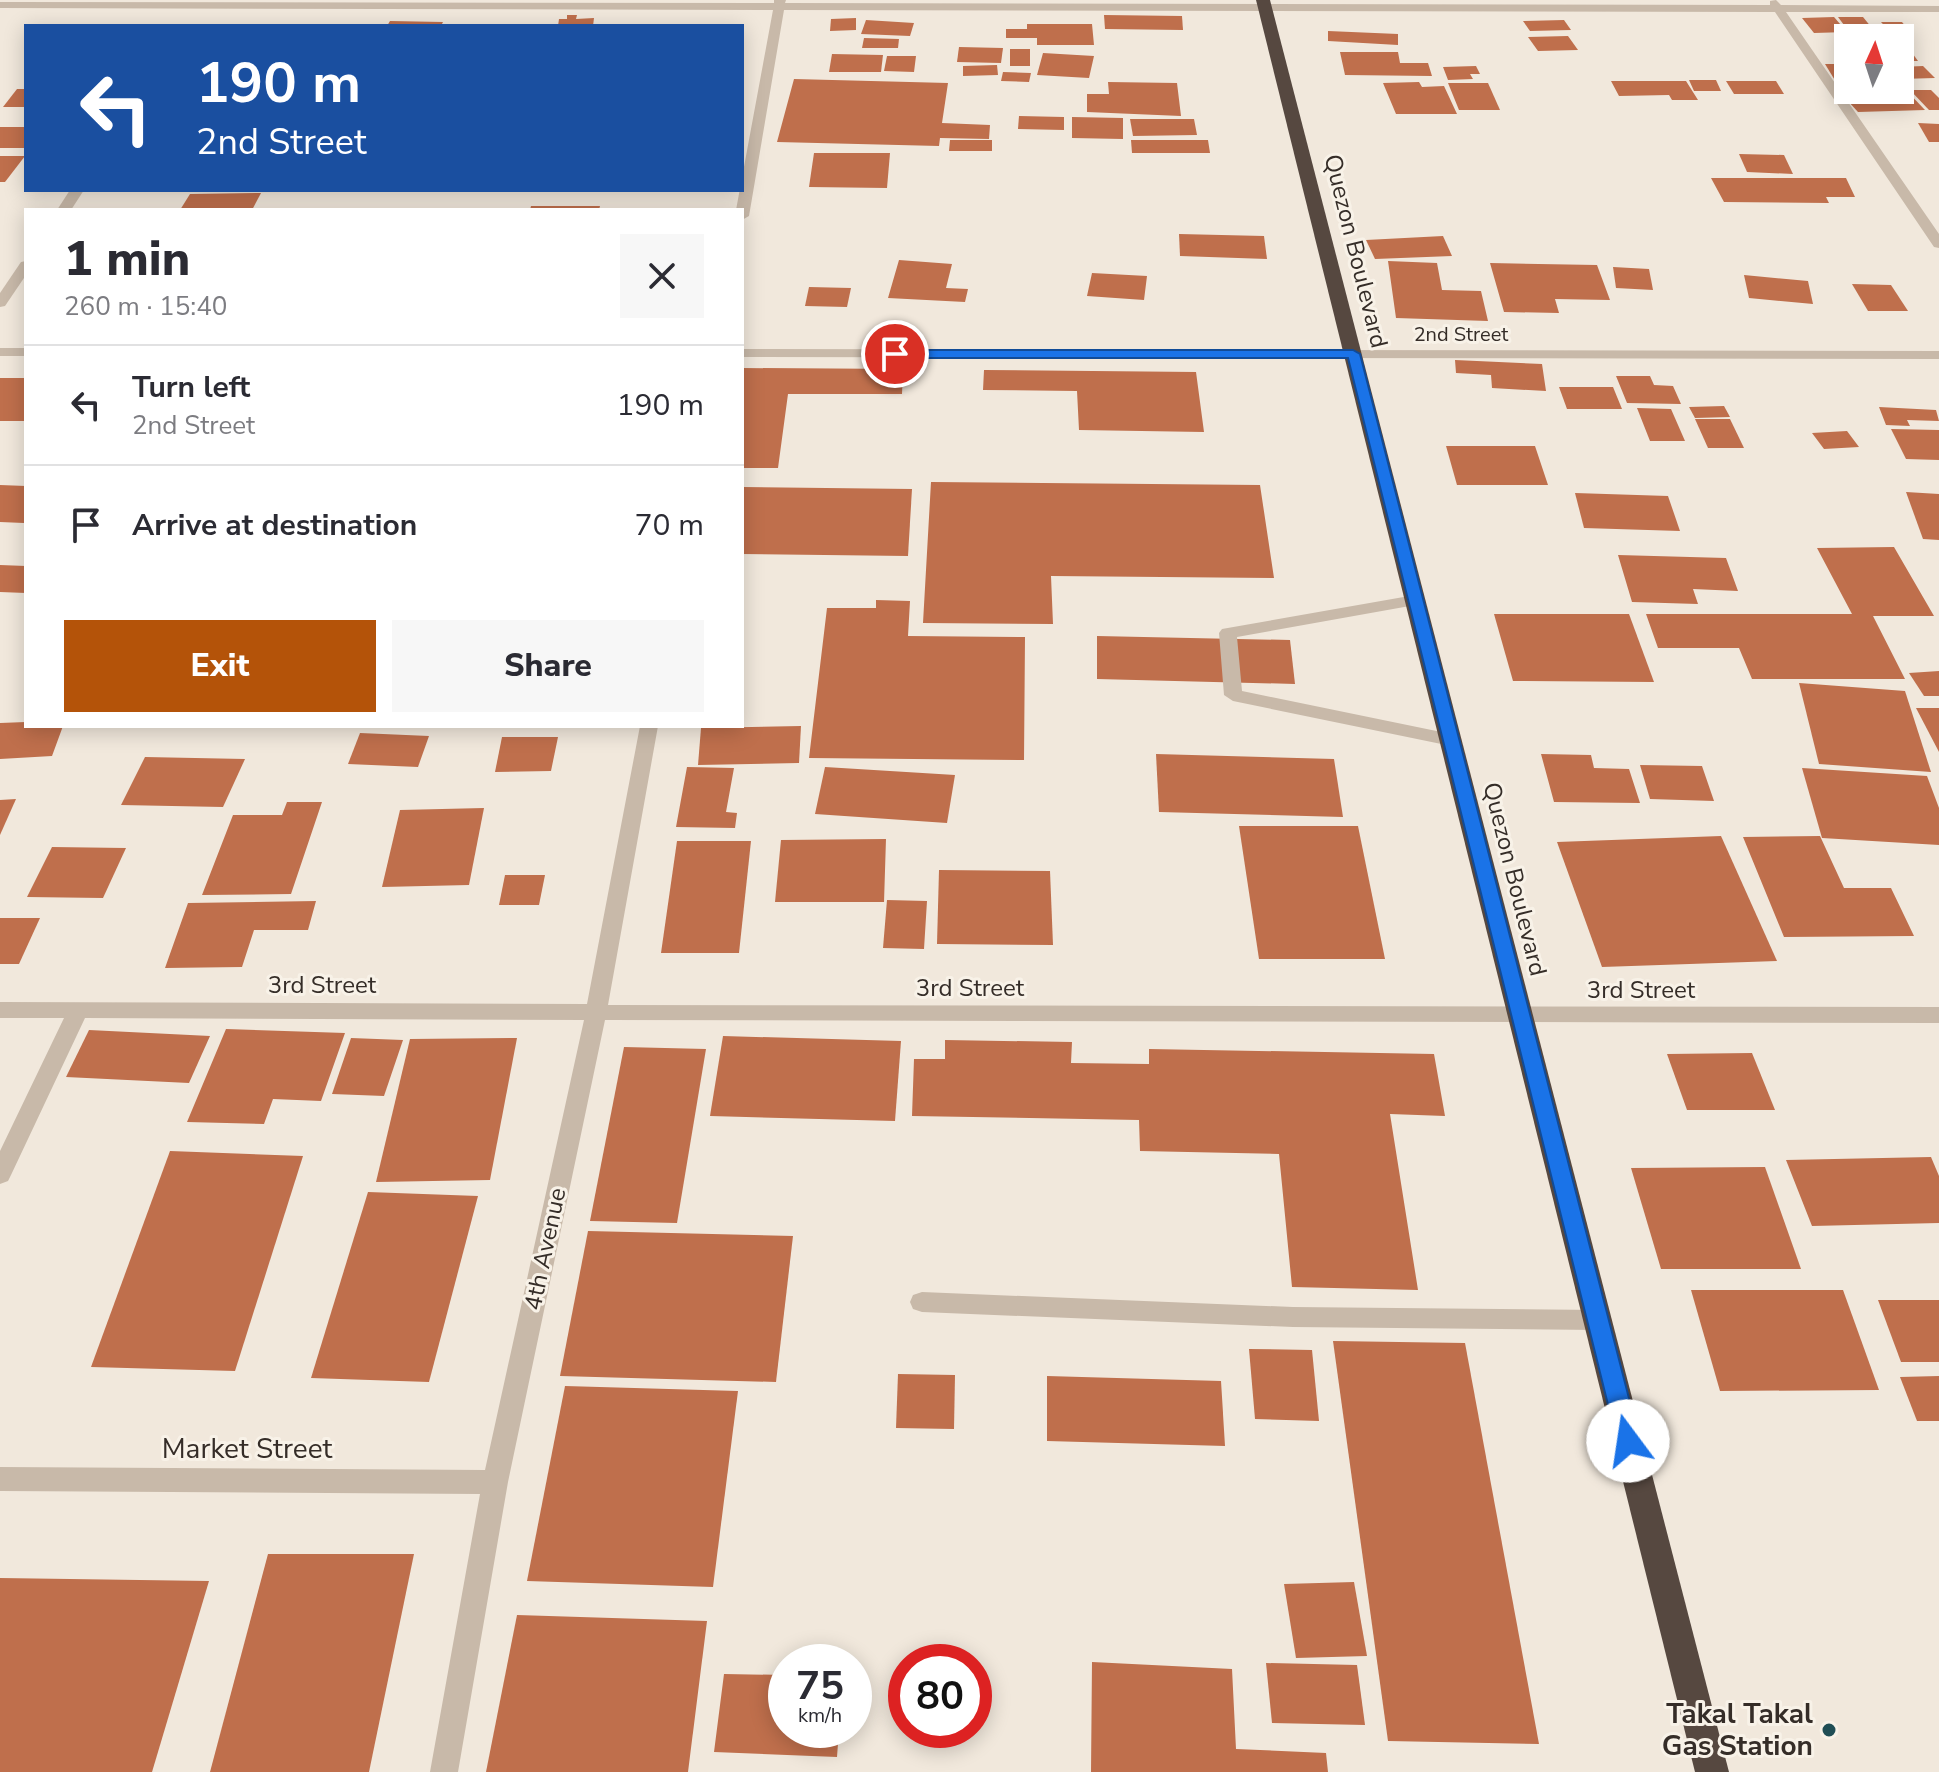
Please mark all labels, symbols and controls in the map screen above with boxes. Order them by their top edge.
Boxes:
north arrow [1834,24,1914,104]
map controls [1834,24,1914,104]
text: 190 m [196,45,361,122]
icon: left [64,56,168,160]
text: 2nd Street [196,118,367,167]
street label: Quezon Boulevard [1316,151,1396,351]
text: 1 min [64,226,190,292]
button: close [620,234,704,318]
text: 260 m · 15:40 [64,289,227,324]
pin [861,320,929,388]
street label: 2nd Street [1414,321,1509,348]
icon: arrive [873,332,917,376]
text: Turn left [132,367,250,408]
icon: left [64,383,108,427]
text: 190 m [617,385,704,426]
text: 2nd Street [132,408,255,443]
icon: arrive [64,503,108,547]
text: Arrive at destination [132,505,417,546]
text: 70 m [635,505,704,546]
button: Exit [64,620,376,712]
button: Share [392,620,704,712]
street label: Quezon Boulevard [1475,779,1555,979]
street label: 3rd Street [268,969,377,1001]
street label: 3rd Street [916,972,1025,1004]
street label: 3rd Street [1587,974,1696,1006]
street label: 4th Avenue [516,1185,574,1313]
position arrow [1586,1399,1670,1483]
street label: Market Street [162,1430,333,1468]
speed limit sign: 80 [888,1644,992,1748]
text: 75 [796,1659,844,1713]
place label: Takal Takal Gas Station [1662,1695,1813,1765]
text: km/h [798,1702,842,1729]
marker: Takal Takal Gas Station [1820,1721,1838,1739]

